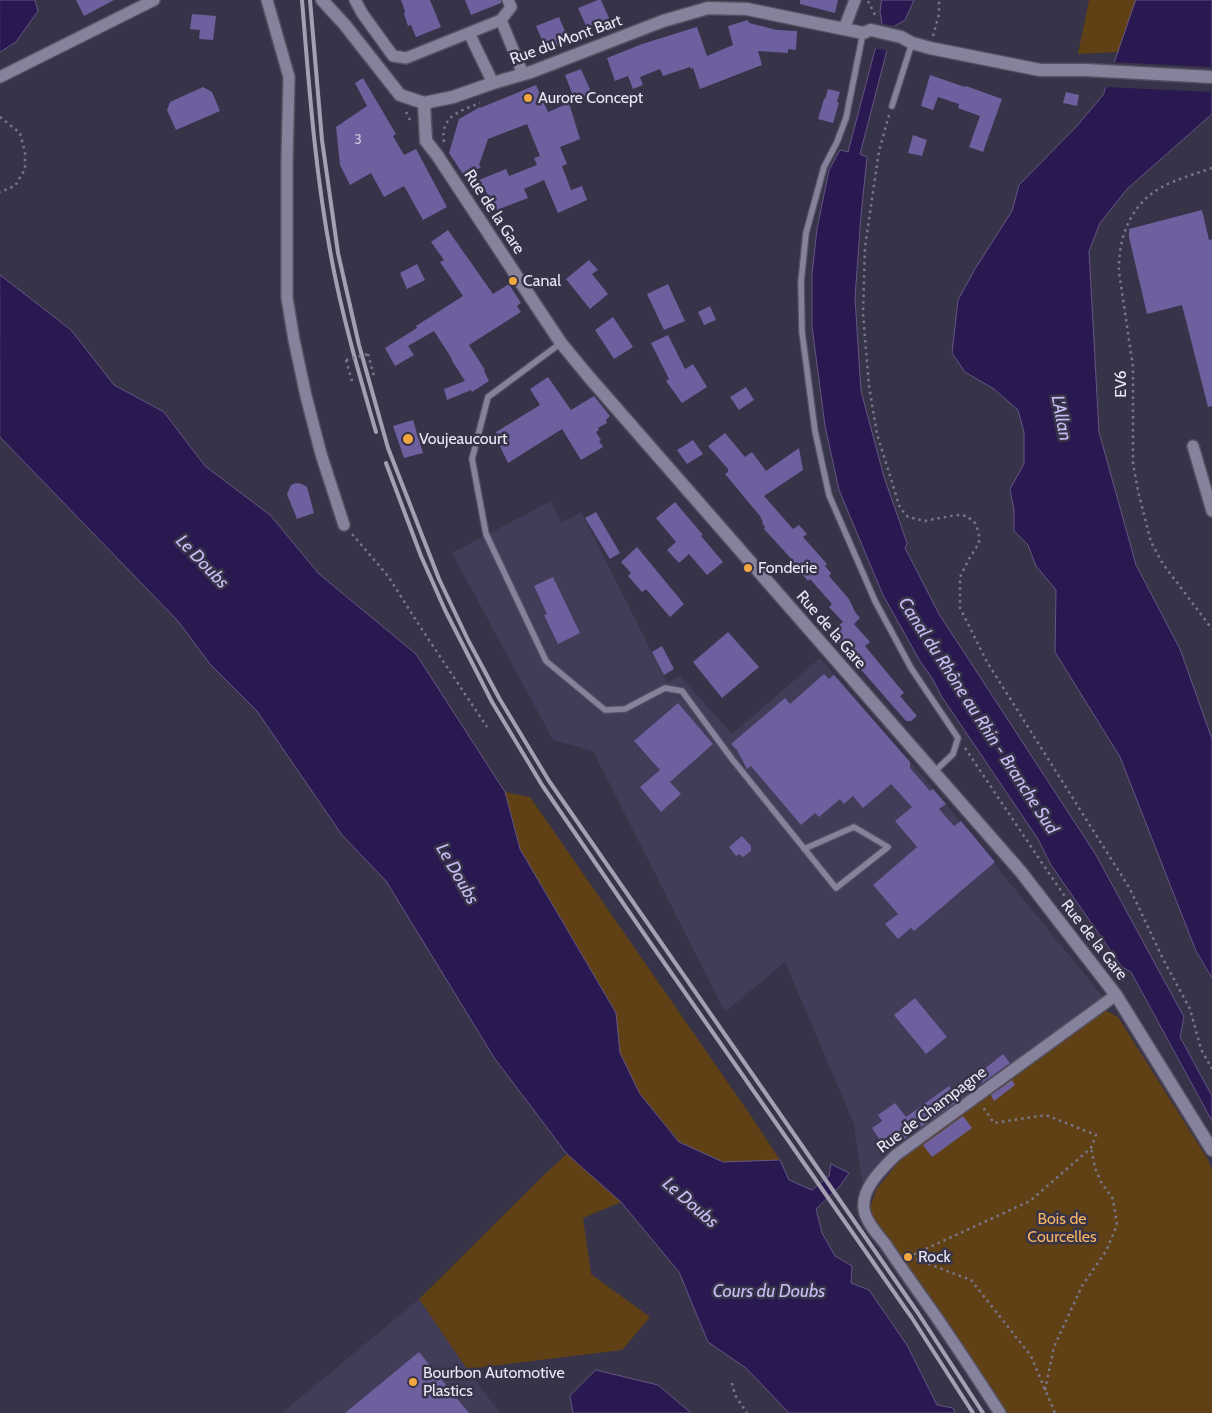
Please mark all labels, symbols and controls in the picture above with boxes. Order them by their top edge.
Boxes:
street label: Rue du Mont Bart [507,11,625,69]
place label: Aurore Concept [538,88,643,108]
marker: Aurore Concept [522,92,534,104]
house number: 3 [354,132,362,148]
street label: Rue de la Gare [460,166,528,258]
place label: Canal [523,271,561,291]
marker: Canal [507,275,519,287]
street label: EV6 [1111,370,1131,398]
water label: L'Allan [1046,393,1076,443]
place label: Voujeaucourt [419,429,507,449]
marker: Voujeaucourt [401,432,415,446]
water label: Le Doubs [171,531,233,593]
place label: Fonderie [758,558,817,578]
marker: Fonderie [742,562,754,574]
street label: Rue de la Gare [792,587,870,673]
water label: Canal du Rhône au Rhin - Branche Sud [893,594,1063,838]
water label: Le Doubs [431,840,483,908]
street label: Rue de la Gare [1057,896,1131,984]
street label: Rue de Champagne [873,1063,991,1157]
water label: Le Doubs [658,1173,722,1233]
park label: Bois de Courcelles [1027,1209,1097,1247]
place label: Rock [918,1247,951,1267]
marker: Rock [902,1251,914,1263]
water label: Cours du Doubs [713,1281,825,1303]
place label: Bourbon Automotive Plastics [423,1363,565,1401]
marker: Bourbon Automotive Plastics [407,1376,419,1388]

